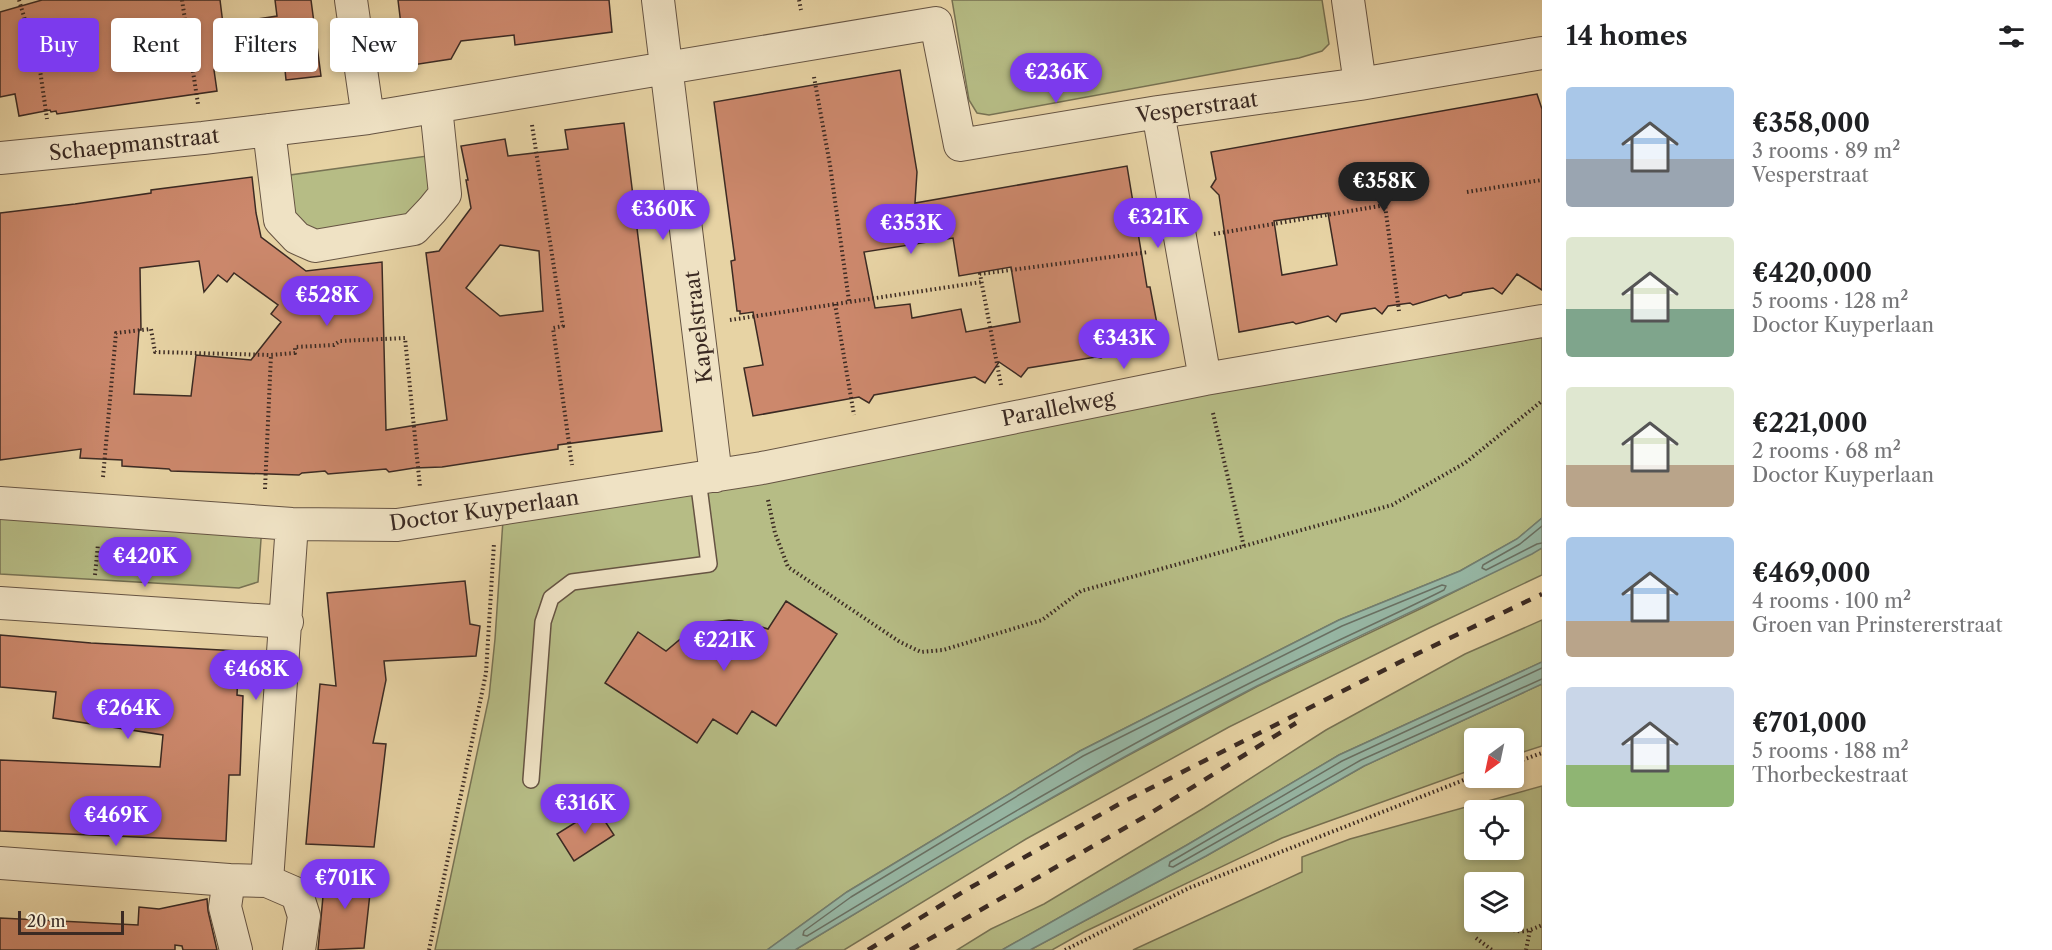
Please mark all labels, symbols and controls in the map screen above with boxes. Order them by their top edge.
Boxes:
chip: Buy [18,18,99,72]
chip: Rent [111,18,201,72]
chip: Filters [213,18,318,72]
chip: New [330,18,418,72]
text: 14 homes [1566,20,1688,52]
icon: filters [1995,20,2028,53]
pin: €236K [1014,53,1098,104]
text: €236K [1024,60,1088,84]
street label: Vesperstraat [1134,86,1260,128]
text: €358,000 [1752,107,1870,139]
icon: home [1614,111,1686,183]
street label: Schaepmanstraat [48,123,221,165]
text: 3 rooms · 89 m² [1752,139,1900,163]
pin: €358K [1342,162,1426,213]
text: Vesperstraat [1752,163,1869,187]
text: €358K [1352,169,1416,193]
pin: €360K [621,190,705,241]
text: €360K [631,197,695,221]
pin: €321K [1116,198,1200,249]
pin: €353K [869,204,953,255]
text: €321K [1128,205,1188,229]
text: €353K [880,211,942,235]
text: €420,000 [1752,257,1872,289]
icon: home [1614,261,1686,333]
street label: Kapelstraat [679,269,717,385]
pin: €528K [285,276,369,327]
text: €528K [295,283,359,307]
text: 5 rooms · 128 m² [1752,289,1908,313]
text: Doctor Kuyperlaan [1752,313,1934,337]
pin: €343K [1082,319,1166,370]
text: €343K [1092,326,1156,350]
street label: Parallelweg [999,385,1117,431]
text: €221,000 [1752,407,1867,439]
icon: home [1614,411,1686,483]
text: 2 rooms · 68 m² [1752,439,1901,463]
text: Doctor Kuyperlaan [1752,463,1934,487]
street label: Doctor Kuyperlaan [388,484,580,536]
pin: €420K [103,537,187,588]
text: €420K [112,544,178,568]
text: €469,000 [1752,557,1870,589]
icon: home [1614,561,1686,633]
text: 4 rooms · 100 m² [1752,589,1911,613]
text: Groen van Prinstererstraat [1752,613,2003,637]
pin: €221K [682,621,766,672]
text: €221K [693,628,755,652]
pin: €468K [214,650,298,701]
text: €468K [224,657,288,681]
pin: €264K [86,689,170,740]
text: €264K [96,696,160,720]
text: €701,000 [1752,707,1867,739]
icon: home [1614,711,1686,783]
north arrow [1464,728,1524,788]
map controls [1464,728,1524,932]
text: 5 rooms · 188 m² [1752,739,1909,763]
text: Thorbeckestraat [1752,763,1908,787]
pin: €316K [543,784,627,835]
text: €316K [555,791,615,815]
pin: €469K [74,796,158,847]
button: locate [1464,800,1524,860]
text: €469K [84,803,148,827]
pin: €701K [303,859,387,910]
text: €701K [315,866,375,890]
button: layers [1464,872,1524,932]
scale bar [18,908,124,936]
text: 20 m [27,911,66,931]

